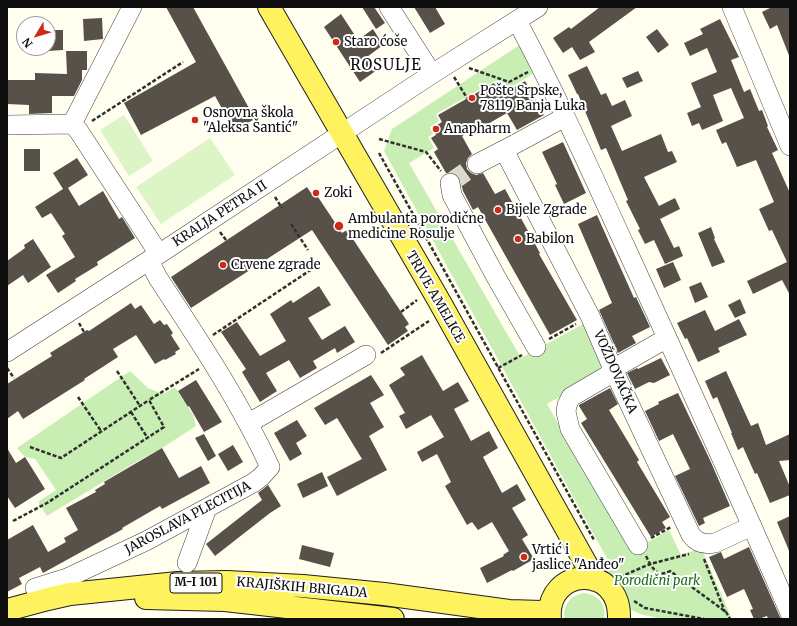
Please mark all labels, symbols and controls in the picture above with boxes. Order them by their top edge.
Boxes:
north arrow [16,16,56,56]
place label: Staro ćoše [344,34,407,50]
text: N [19,35,36,51]
marker: Staro ćoše [331,37,341,47]
district label: ROSULJE [350,57,422,75]
place label: Pošte Srpske, 78119 Banja Luka [480,83,585,114]
marker: Pošte Srpske, 78119 Banja Luka [467,93,477,103]
place label: Osnovna škola "Aleksa Šantić" [203,105,298,136]
marker: Osnovna škola "Aleksa Šantić" [190,115,200,125]
place label: Anapharm [444,121,511,137]
marker: Anapharm [431,124,441,134]
street label: KRALJA PETRA II [170,178,270,250]
place label: Zoki [324,185,352,201]
marker: Zoki [311,188,321,198]
place label: Bijele Zgrade [506,202,587,218]
marker: Bijele Zgrade [493,205,503,215]
place label: Ambulanta porodične medicine Rosulje [348,211,484,242]
marker: Ambulanta porodične medicine Rosulje [333,220,345,232]
place label: Babilon [526,231,574,247]
marker: Babilon [513,234,523,244]
street label: TRIVE AMELICE [402,248,468,346]
place label: Crvene zgrade [231,257,320,273]
marker: Crvene zgrade [218,260,228,270]
street label: VOŽDOVAČKA [590,328,640,416]
street label: JAROSLAVA PLECITIJA [122,478,254,558]
place label: Vrtić i jaslice "Anđeo" [532,542,625,573]
marker: Vrtić i jaslice "Anđeo" [519,552,529,562]
road number: M-I 101 [170,573,222,593]
park label: Porodični park [614,573,700,589]
street label: KRAJIŠKIH BRIGADA [236,574,368,602]

